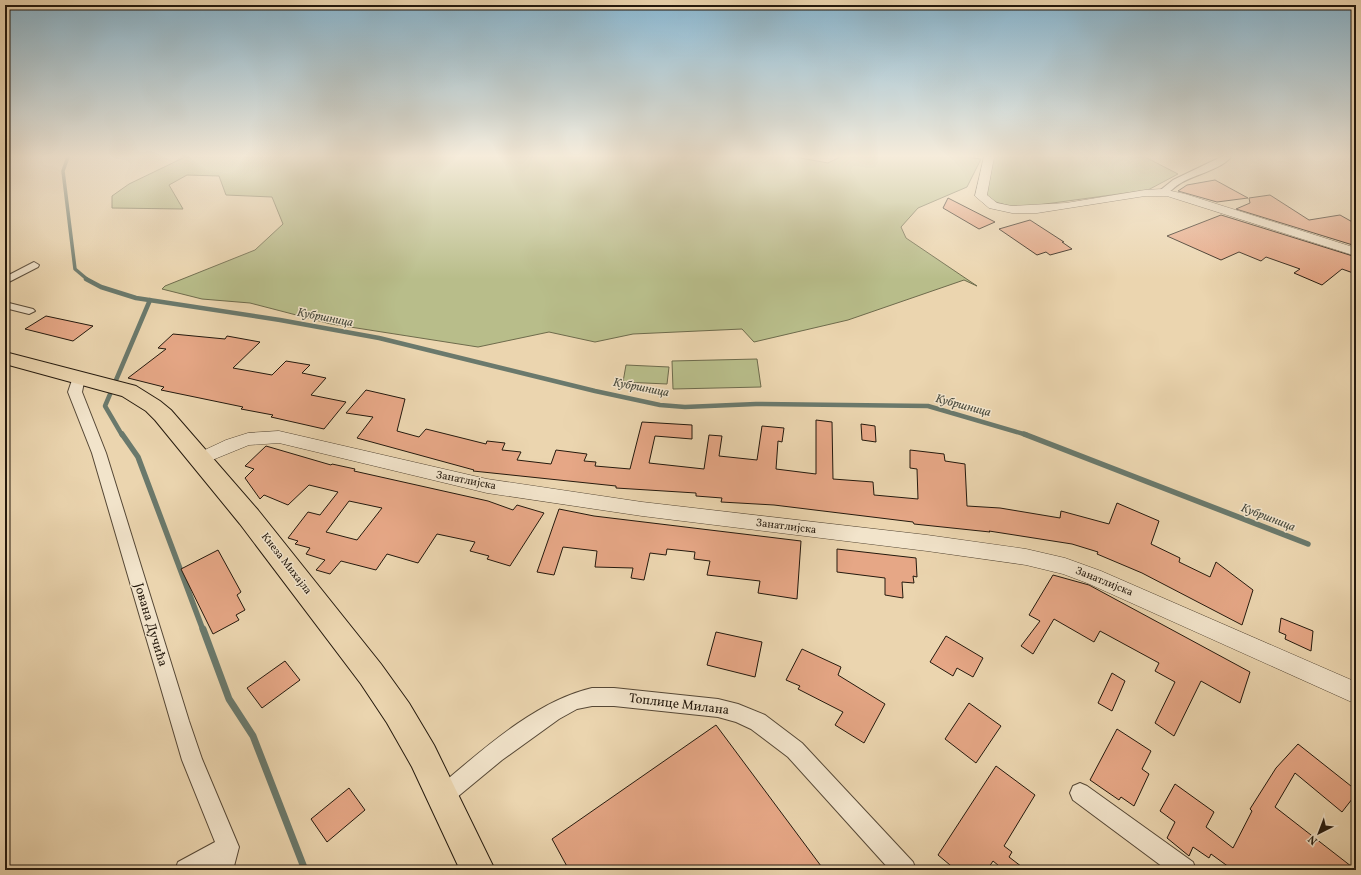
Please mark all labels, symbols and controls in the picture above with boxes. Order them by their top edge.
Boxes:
water label: Кубршница [296,305,355,331]
water label: Кубршница [612,375,671,401]
water label: Кубршница [933,391,993,421]
street label: Занатлијска [435,468,498,494]
water label: Кубршница [1239,500,1298,536]
street label: Занатлијска [755,516,818,538]
street label: Кнеза Михајла [257,530,315,598]
street label: Занатлијска [1073,564,1136,601]
street label: Јована Дучића [129,581,171,669]
street label: Топлице Милана [628,690,730,720]
north arrow [1299,813,1339,853]
text: N [1305,831,1321,848]

